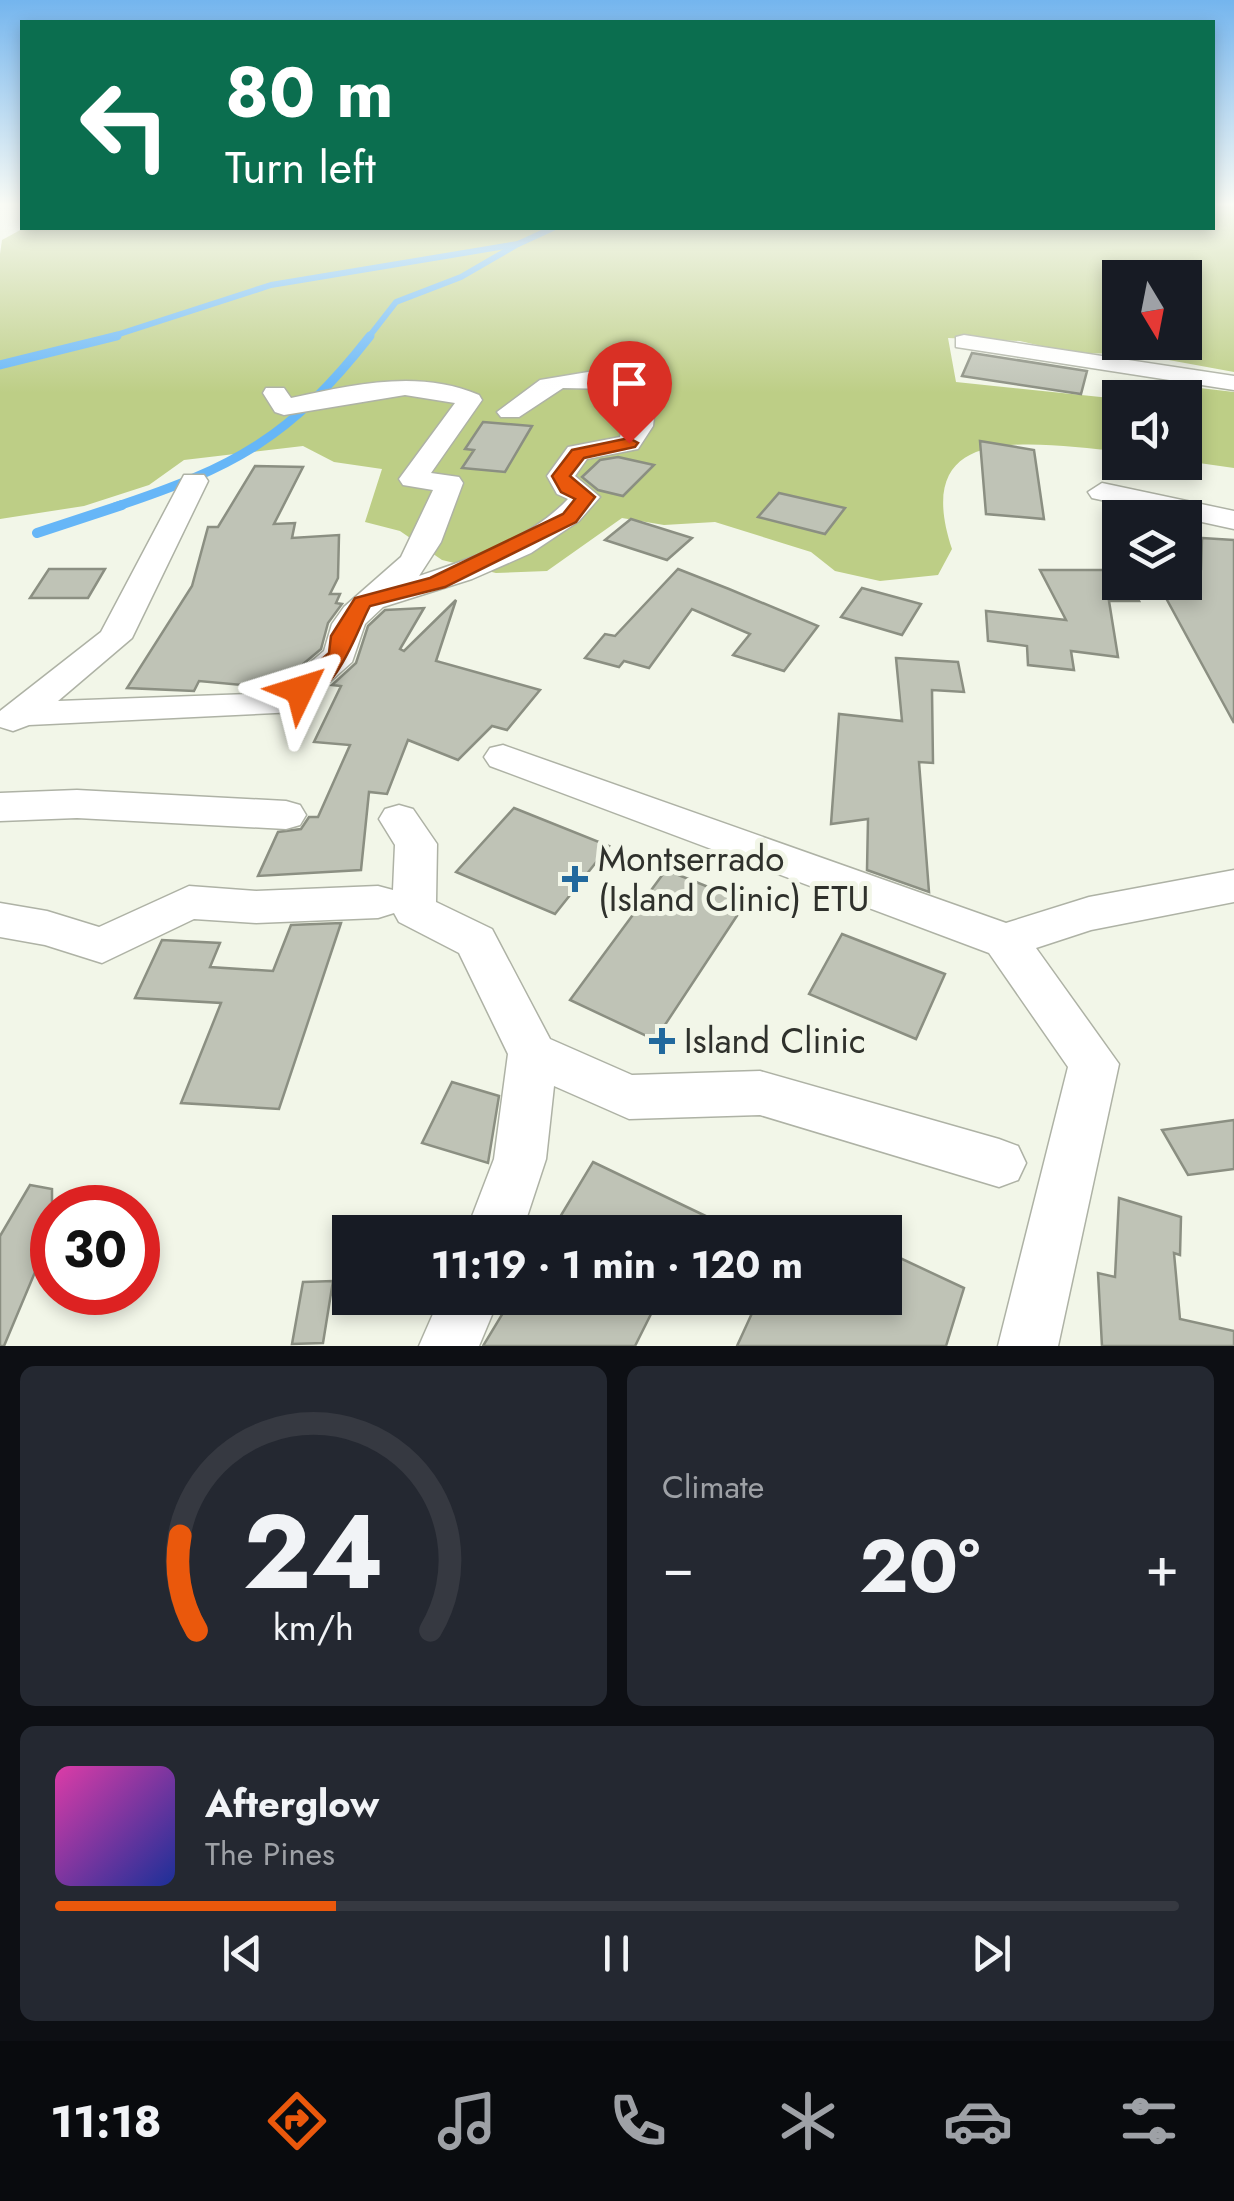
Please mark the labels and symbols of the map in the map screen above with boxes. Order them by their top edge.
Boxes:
north arrow [1102,260,1202,360]
pin [587,341,672,444]
position arrow [248,638,352,742]
place label: Montserrado (Island Clinic) ETU [598,834,869,924]
marker: Montserrado (Island Clinic) ETU [562,866,588,892]
place label: Island Clinic [684,1016,866,1066]
marker: Island Clinic [649,1028,675,1054]
speed limit sign: 30 [30,1185,160,1315]

